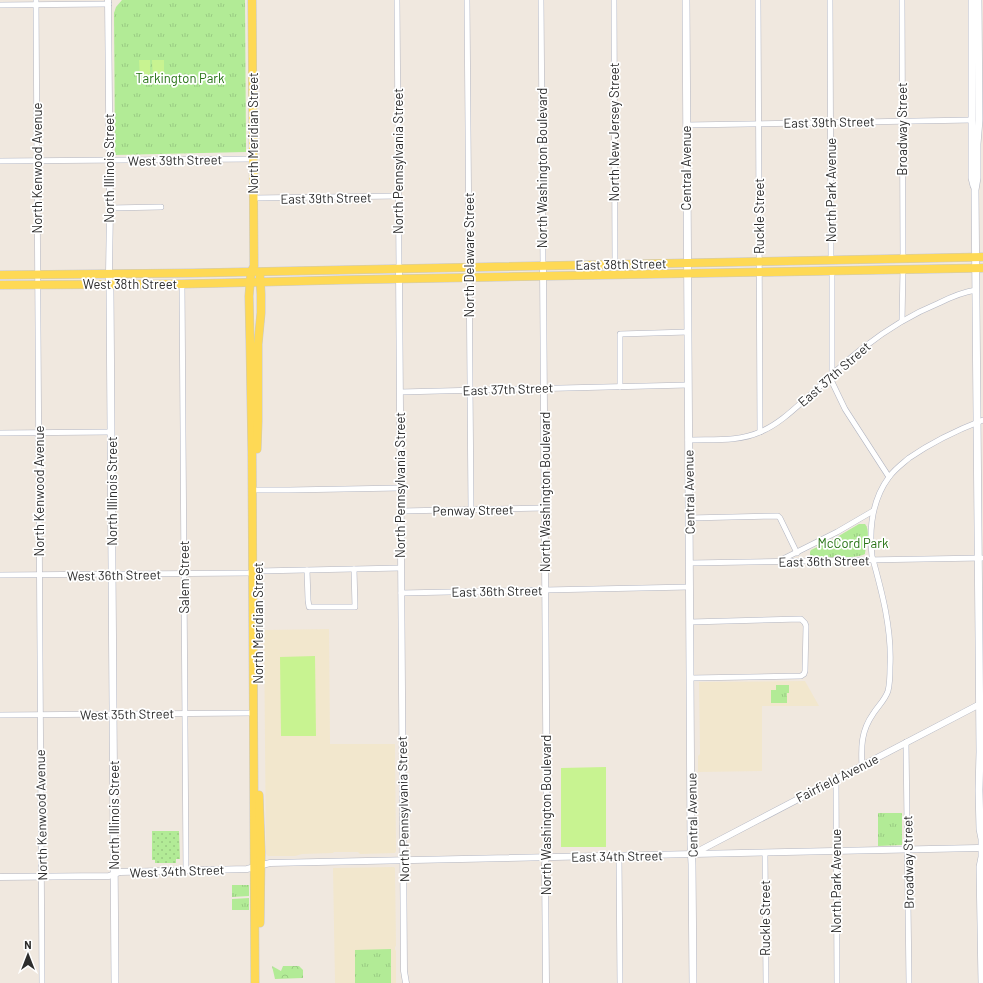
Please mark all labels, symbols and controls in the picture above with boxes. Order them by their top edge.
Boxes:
street label: North New Jersey Street [606,63,622,201]
park label: Tarkington Park [135,70,225,86]
street label: North Meridian Street [245,72,261,194]
street label: Broadway Street [894,82,910,176]
street label: North Pennsylvania Street [390,88,406,234]
street label: North Washington Boulevard [534,88,550,248]
street label: North Kenwood Avenue [29,102,45,234]
street label: North Illinois Street [101,113,117,223]
street label: East 39th Street [783,113,875,131]
street label: Central Avenue [678,126,694,210]
street label: North Park Avenue [823,138,839,242]
street label: West 39th Street [128,151,222,169]
street label: Ruckle Street [751,178,767,254]
street label: East 39th Street [280,189,372,207]
street label: North Delaware Street [461,192,477,318]
street label: East 38th Street [575,255,667,273]
street label: West 38th Street [83,276,177,292]
street label: East 37th Street [795,338,873,410]
street label: East 37th Street [462,379,554,399]
street label: North Pennsylvania Street [392,412,408,558]
street label: North Washington Boulevard [537,412,553,572]
street label: North Kenwood Avenue [31,425,47,557]
street label: North Illinois Street [104,436,120,546]
street label: Central Avenue [680,449,698,535]
street label: Penway Street [432,501,514,519]
park label: McCord Park [818,535,889,551]
street label: Salem Street [176,541,192,613]
street label: East 36th Street [778,552,870,570]
street label: North Meridian Street [250,562,266,684]
street label: West 36th Street [67,566,161,584]
street label: East 36th Street [451,582,543,600]
street label: West 35th Street [80,705,174,723]
street label: North Washington Boulevard [538,735,554,895]
street label: North Pennsylvania Street [394,736,412,882]
street label: North Kenwood Avenue [32,749,50,881]
street label: Fairfield Avenue [793,750,881,806]
street label: North Illinois Street [106,760,122,870]
street label: Central Avenue [683,772,701,858]
street label: Broadway Street [899,815,917,909]
street label: North Park Avenue [828,829,844,933]
street label: East 34th Street [571,847,663,865]
street label: West 34th Street [129,861,225,881]
street label: Ruckle Street [757,880,773,956]
north arrow [8,935,48,975]
text: N [24,938,32,951]

